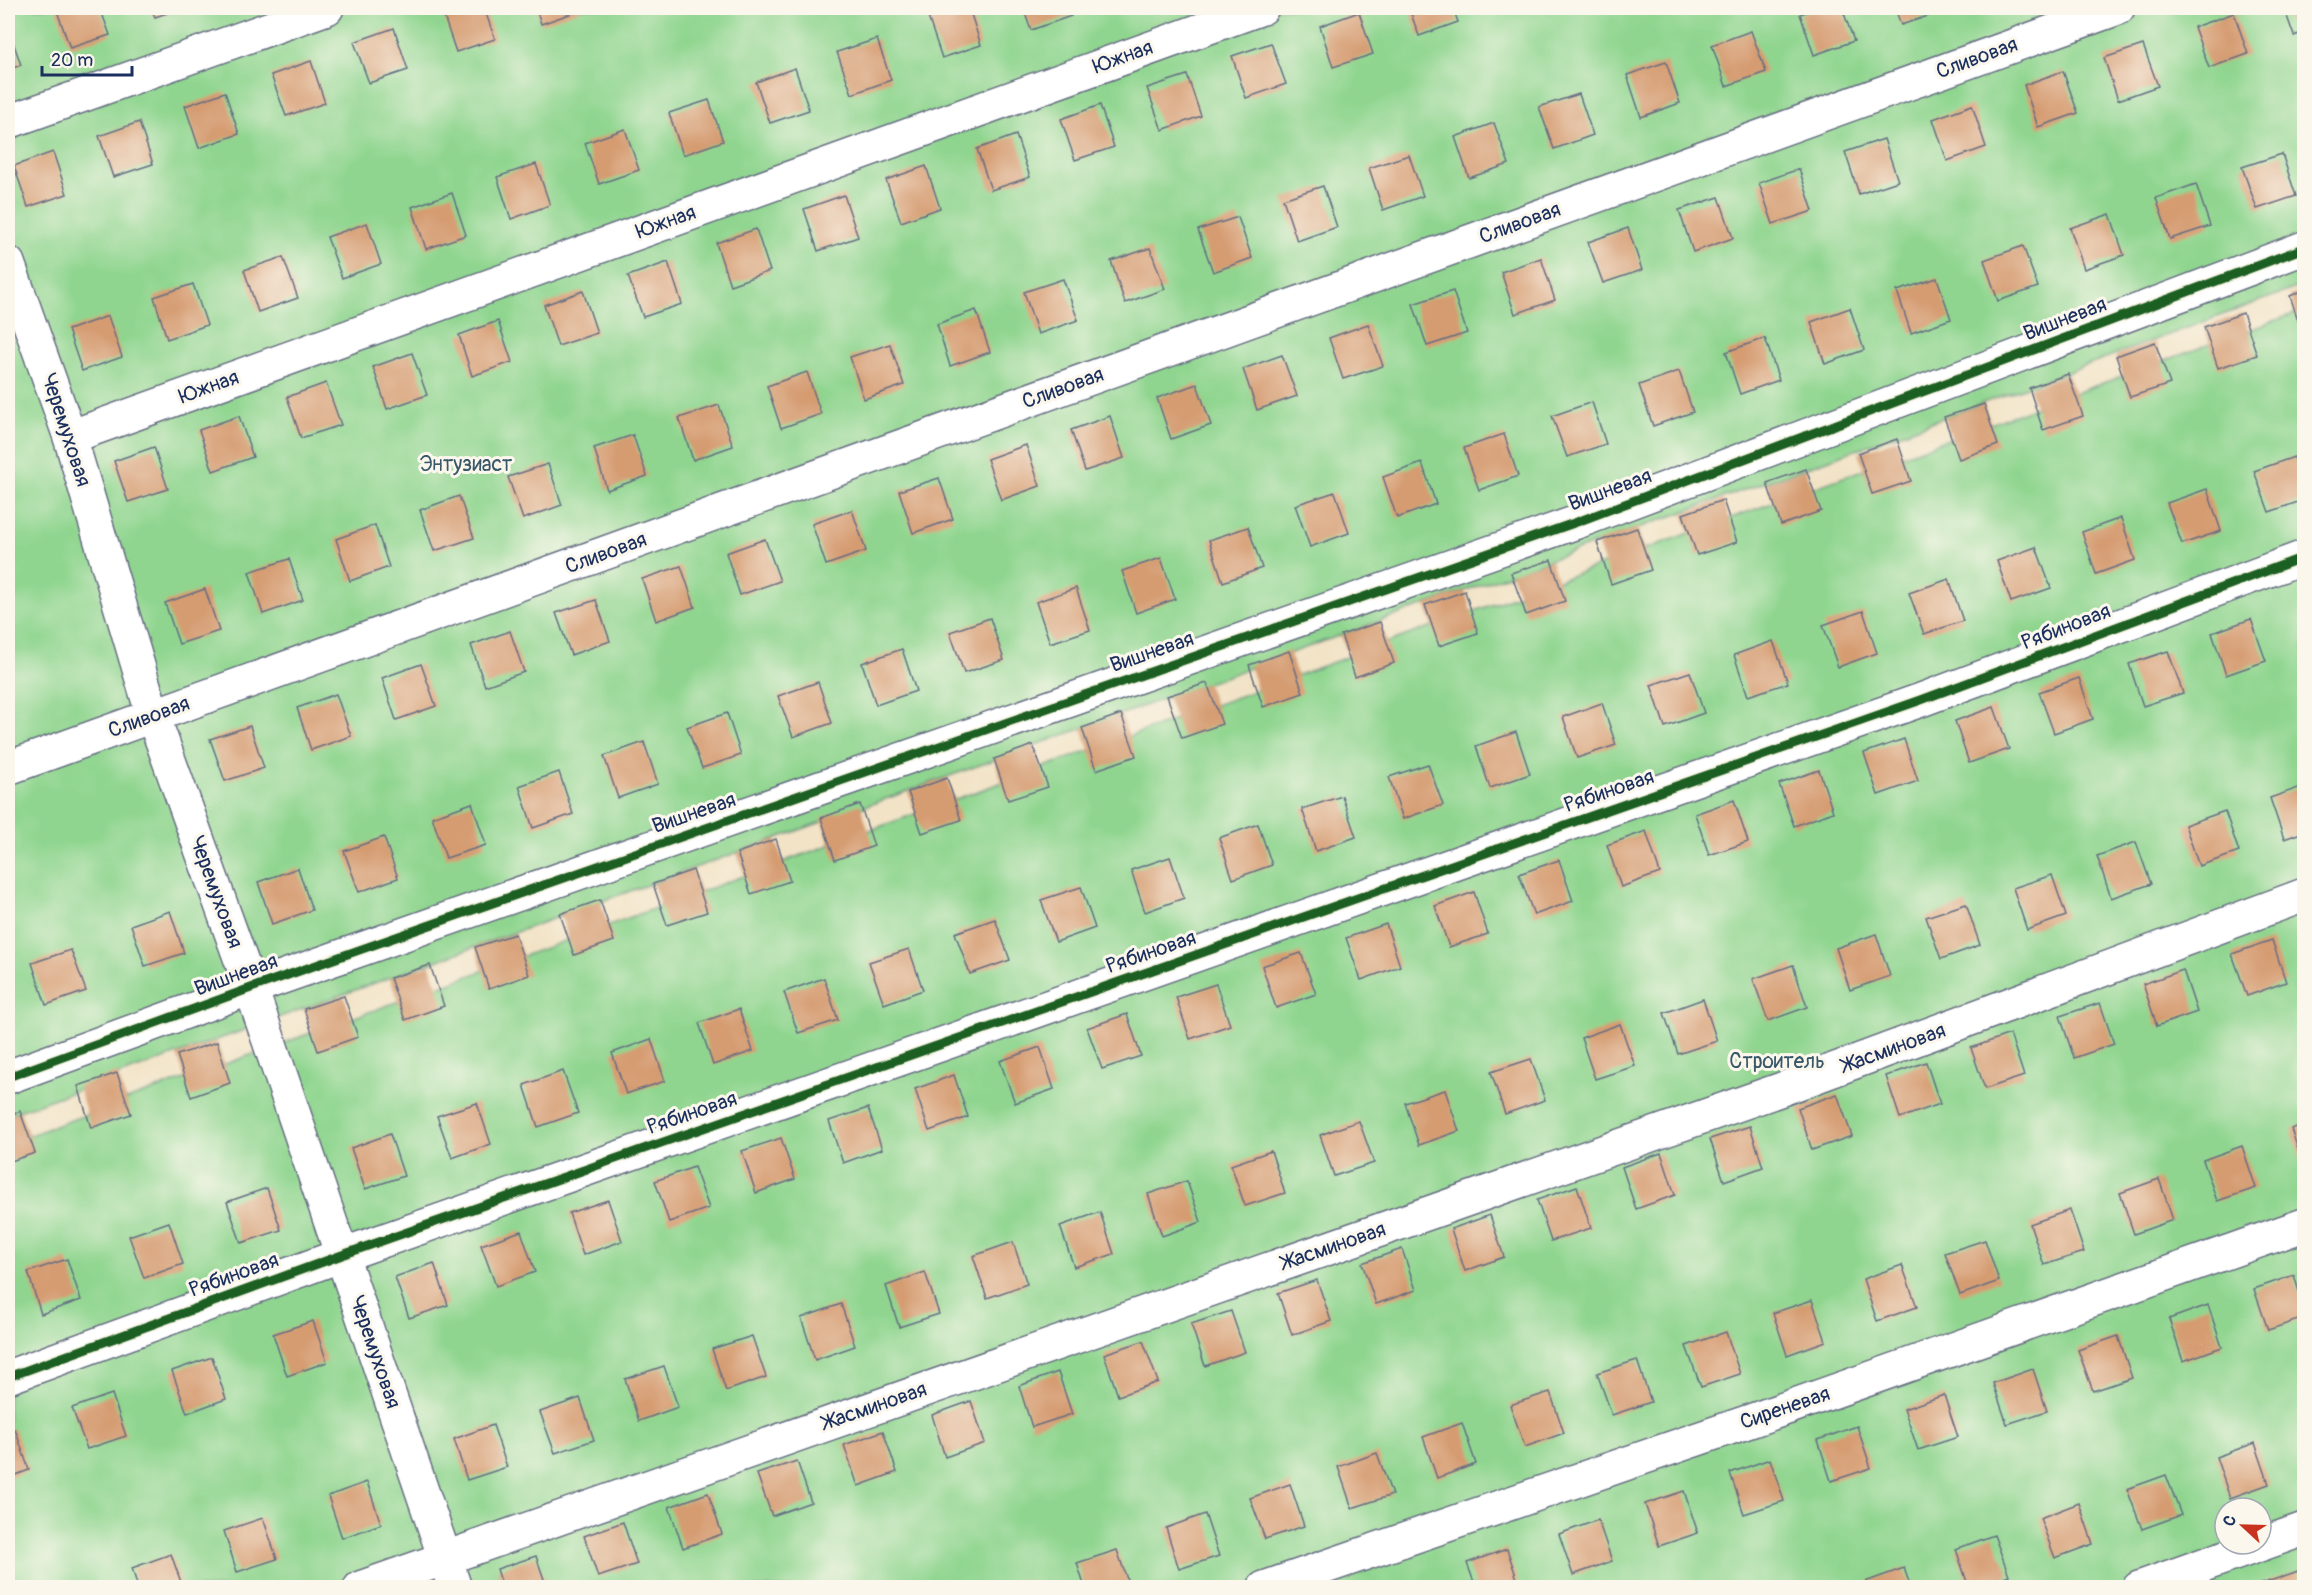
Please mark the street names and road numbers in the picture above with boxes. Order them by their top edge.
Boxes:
street label: Сливовая [1932,31,2022,85]
street label: Южная [1089,34,1157,80]
street label: Сливовая [1475,196,1565,250]
street label: Южная [632,199,700,245]
street label: Вишневая [2020,291,2110,347]
street label: Сливовая [1018,361,1108,415]
street label: Южная [175,364,243,410]
street label: Черемуховая [35,370,97,490]
street label: Вишневая [1565,462,1655,518]
street label: Сливовая [561,526,651,580]
street label: Рябиновая [2018,598,2114,656]
street label: Вишневая [1107,625,1197,679]
street label: Сливовая [104,690,194,744]
street label: Рябиновая [1560,763,1658,819]
street label: Вишневая [649,786,739,840]
street label: Черемуховая [183,832,249,952]
street label: Рябиновая [1102,924,1200,980]
street label: Вишневая [191,947,281,1003]
street label: Жасминовая [1836,1017,1949,1080]
street label: Рябиновая [643,1085,741,1141]
street label: Жасминовая [1276,1216,1389,1277]
street label: Рябиновая [185,1246,283,1304]
street label: Черемуховая [343,1292,407,1412]
street label: Жасминовая [817,1376,930,1437]
street label: Сиреневая [1736,1380,1834,1436]

